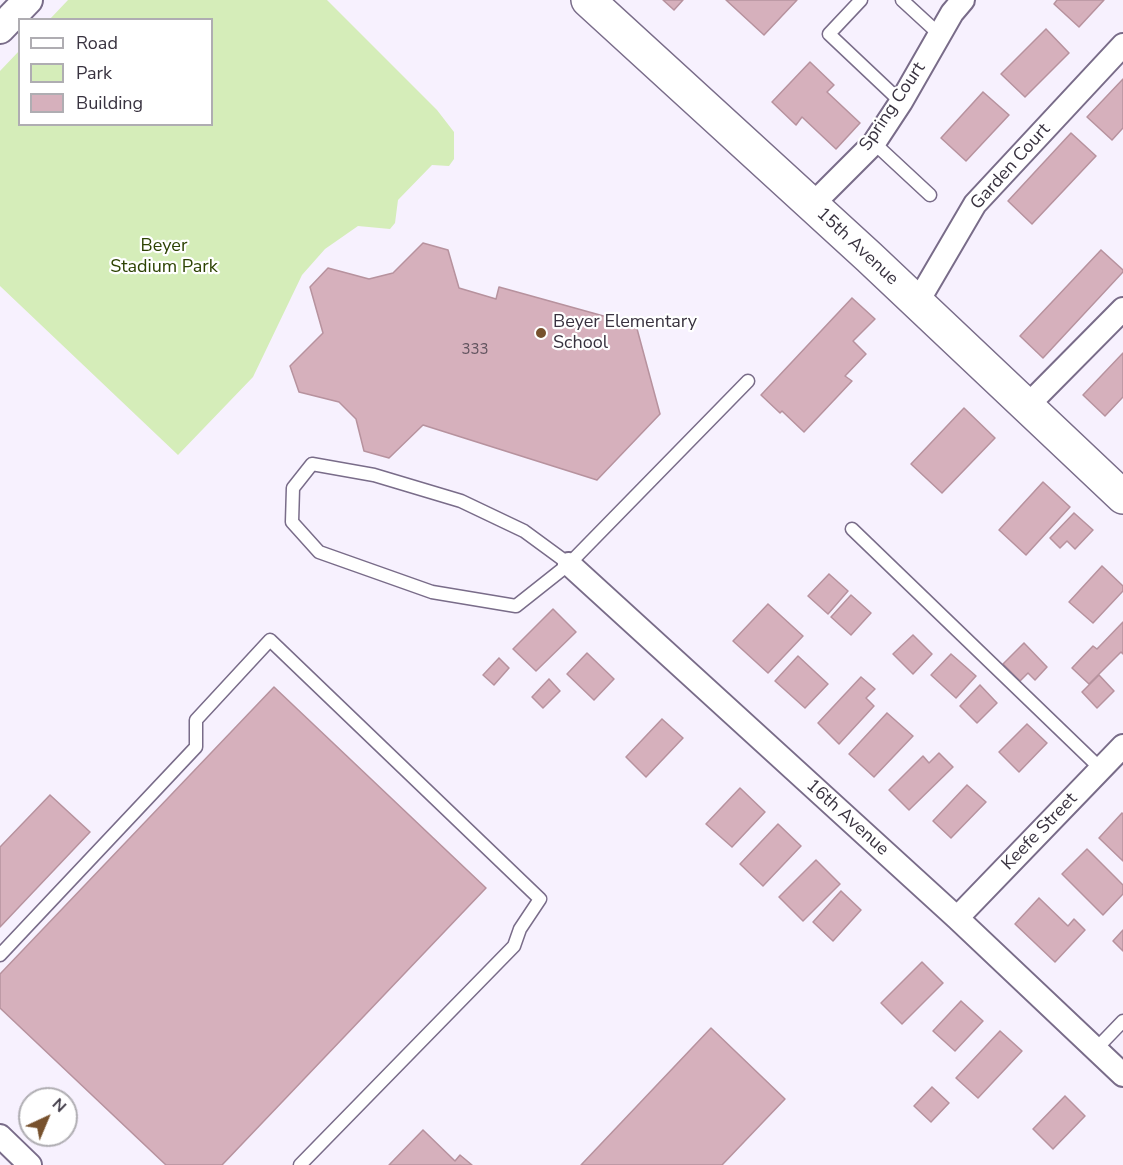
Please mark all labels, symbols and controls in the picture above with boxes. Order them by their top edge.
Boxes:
legend [18,18,213,126]
text: Road [76,31,118,55]
street label: Spring Court [855,59,931,155]
text: Park [76,61,112,85]
text: Building [76,91,143,115]
street label: Garden Court [967,119,1055,215]
street label: 15th Avenue [812,204,902,290]
park label: Beyer Stadium Park [110,236,218,278]
place label: Beyer Elementary School [553,312,697,354]
marker: Beyer Elementary School [534,326,548,340]
house number: 333 [462,341,488,359]
street label: 16th Avenue [801,775,893,861]
street label: Keefe Street [998,789,1082,875]
north arrow [18,1087,78,1147]
text: N [47,1093,71,1118]

